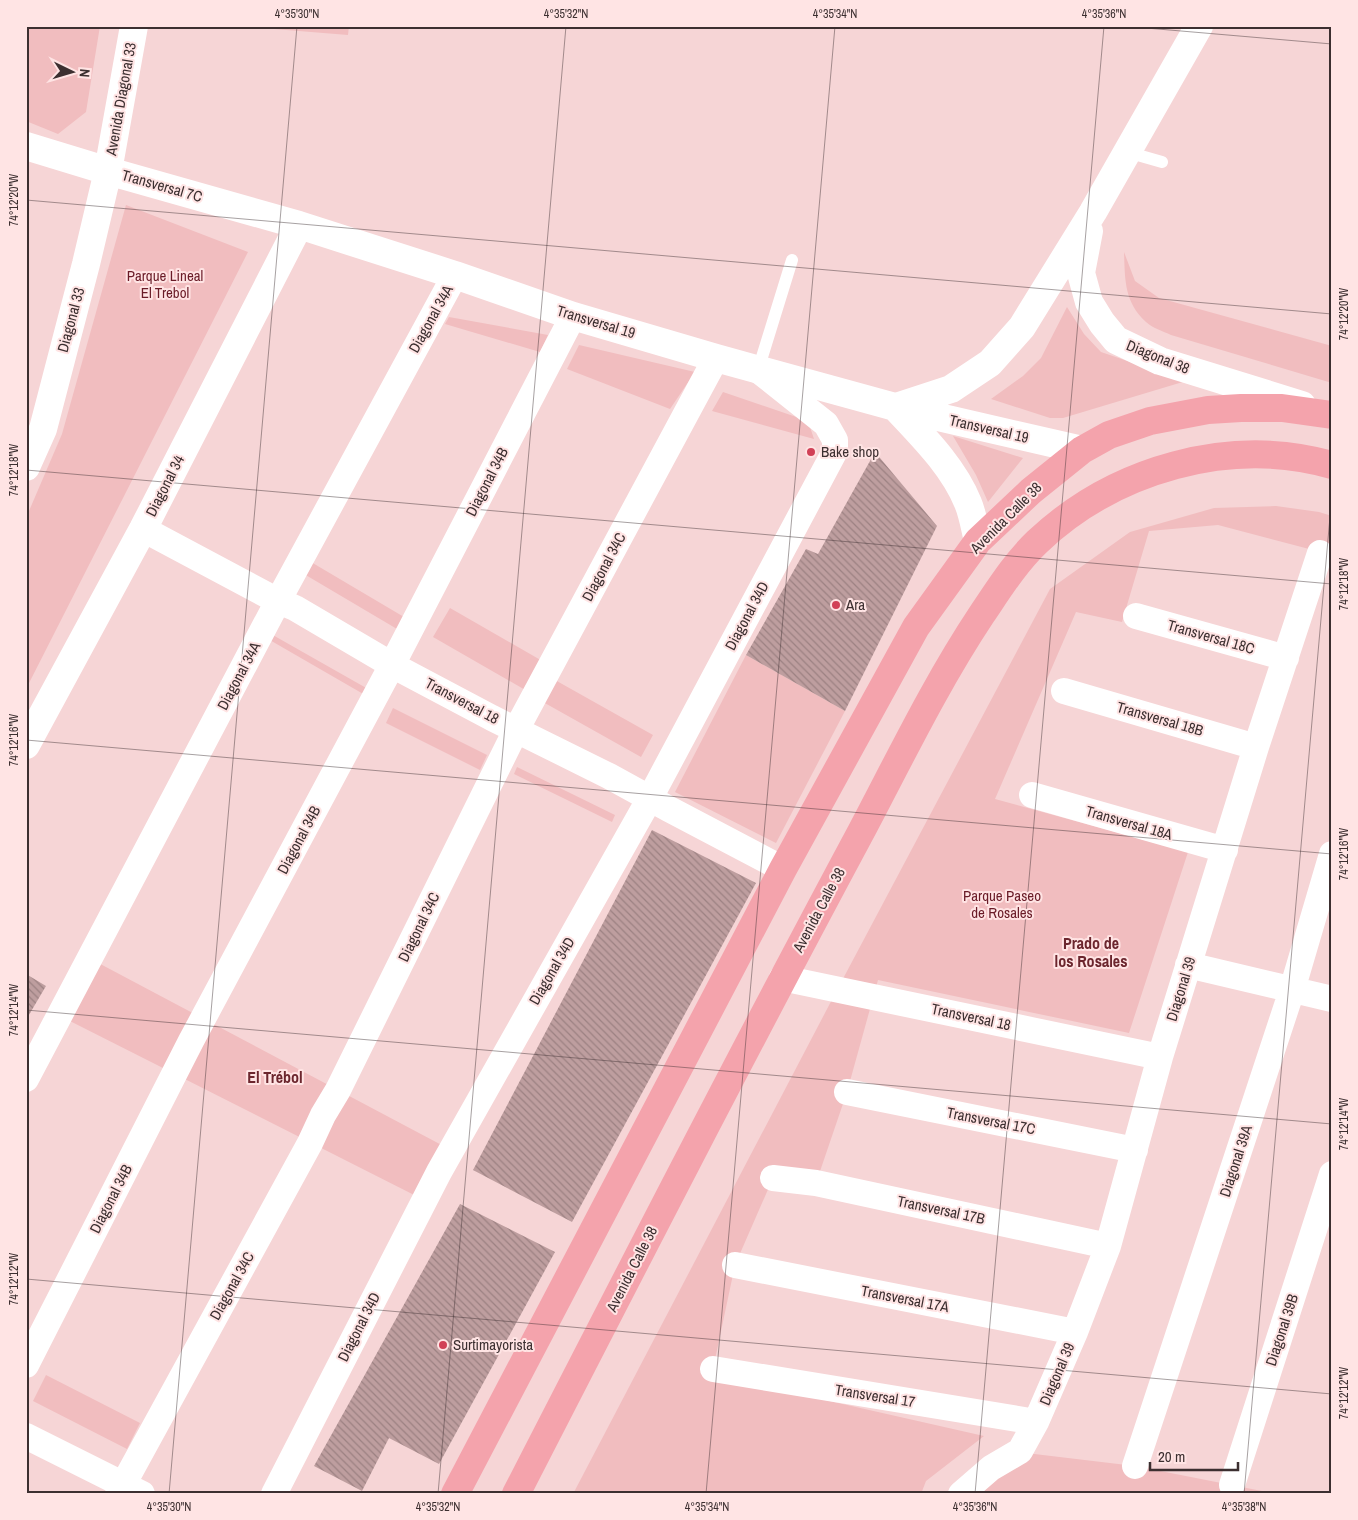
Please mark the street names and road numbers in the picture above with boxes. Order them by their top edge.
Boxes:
street label: Avenida Diagonal 33 [100,40,141,158]
street label: Transversal 7C [119,164,205,207]
street label: Diagonal 34A [403,280,458,356]
street label: Diagonal 33 [52,285,89,355]
street label: Transversal 19 [554,300,638,343]
street label: Diagonal 38 [1123,334,1193,379]
street label: Transversal 19 [947,409,1031,448]
street label: Diagonal 34B [460,444,513,520]
street label: Diagonal 34 [140,451,189,520]
street label: Avenida Calle 38 [964,477,1046,559]
street label: Diagonal 34C [577,529,631,605]
street label: Diagonal 34D [720,578,774,654]
street label: Transversal 18C [1165,614,1257,659]
street label: Diagonal 34A [212,637,266,714]
street label: Transversal 18 [422,672,503,729]
street label: Transversal 18B [1114,696,1206,741]
street label: Transversal 18A [1083,800,1176,845]
street label: Diagonal 34B [272,802,325,878]
street label: Avenida Calle 38 [787,863,850,957]
street label: Diagonal 34C [393,888,445,965]
street label: Diagonal 34D [524,933,580,1009]
street label: Diagonal 39 [1161,954,1200,1024]
street label: Transversal 18 [929,998,1013,1035]
street label: Transversal 17C [945,1102,1037,1139]
street label: Diagonal 39A [1214,1121,1257,1200]
street label: Diagonal 34B [84,1161,137,1237]
street label: Transversal 17B [895,1190,987,1229]
street label: Avenida Calle 38 [601,1222,662,1316]
street label: Diagonal 34C [204,1248,259,1324]
street label: Transversal 17A [859,1280,952,1317]
street label: Diagonal 34D [332,1288,385,1365]
street label: Diagonal 39B [1260,1291,1303,1369]
street label: Diagonal 39 [1034,1339,1079,1408]
street label: Transversal 17 [833,1379,917,1412]

